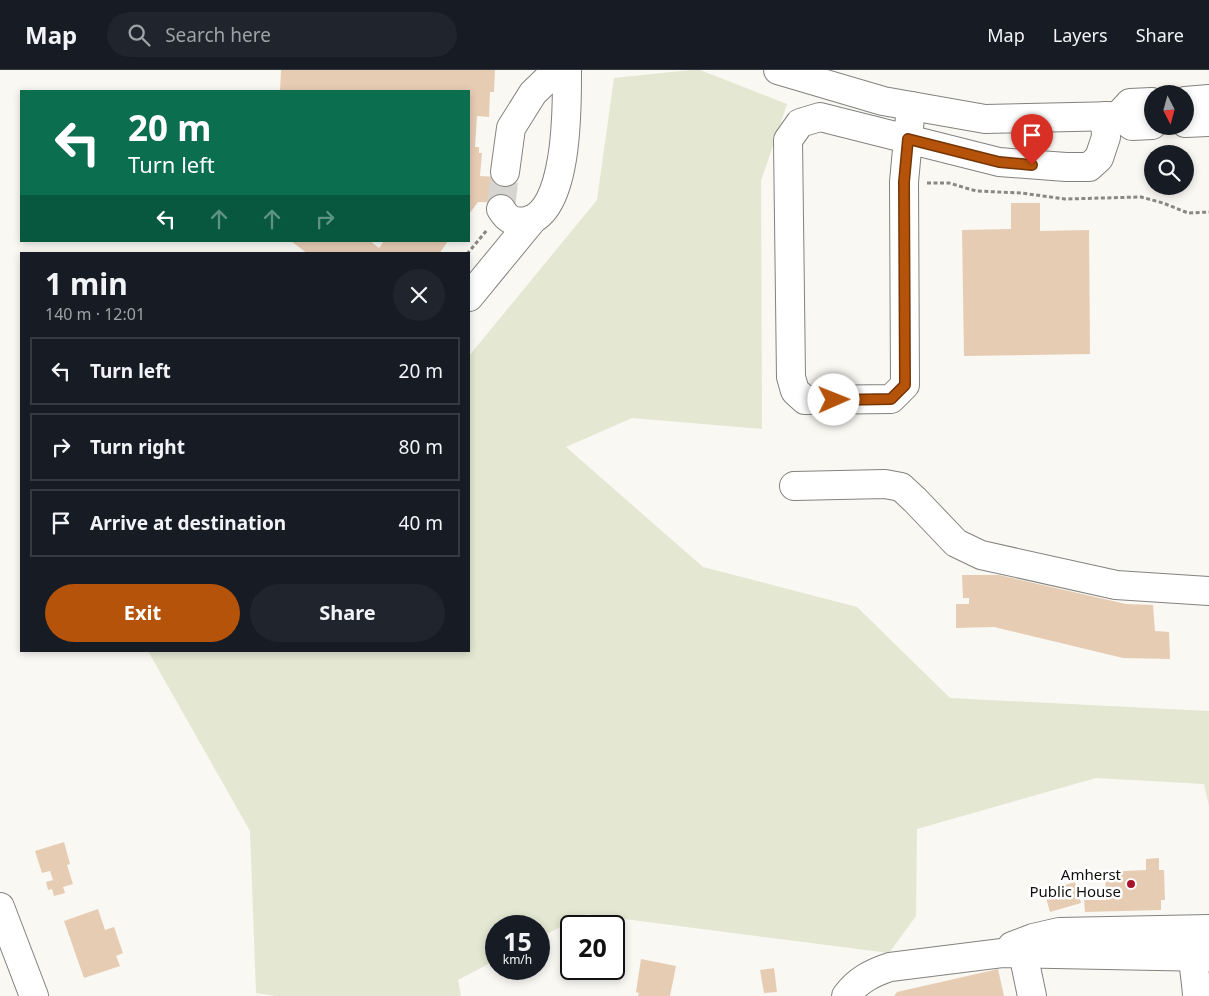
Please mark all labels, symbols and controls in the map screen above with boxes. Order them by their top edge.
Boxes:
search box [107,12,457,57]
text: Map [25,18,77,51]
icon: search [125,21,153,49]
text: Search here [165,22,271,48]
text: Map [987,23,1025,47]
text: Layers [1053,23,1108,47]
text: Share [1136,23,1184,47]
north arrow [1144,85,1194,135]
map controls [1144,85,1194,195]
text: 20 m [128,104,211,151]
icon: left [45,110,110,175]
pin [1011,114,1053,165]
icon: arrive [1018,121,1046,149]
button: search [1144,145,1194,195]
text: Turn left [128,149,215,179]
icon: left [152,205,180,233]
icon: ahead [205,205,233,233]
icon: ahead [258,205,286,233]
icon: right [311,205,339,233]
text: 1 min [45,263,128,304]
button: close [393,269,445,321]
text: 140 m · 12:01 [45,303,145,325]
icon: left [47,357,75,385]
text: Turn left [90,358,171,384]
text: 20 m [399,358,443,384]
position arrow [807,373,859,425]
icon: right [47,433,75,461]
text: Turn right [90,434,185,460]
text: 80 m [399,434,443,460]
icon: arrive [47,509,75,537]
text: Arrive at destination [90,510,286,536]
text: 40 m [399,510,443,536]
button: Exit [45,584,240,642]
button: Share [250,584,445,642]
place label: Amherst Public House [1029,864,1122,901]
marker: Amherst Public House [1125,878,1137,890]
speed limit sign: 20 [560,915,625,980]
text: 15 [503,924,532,958]
text: km/h [503,951,532,968]

